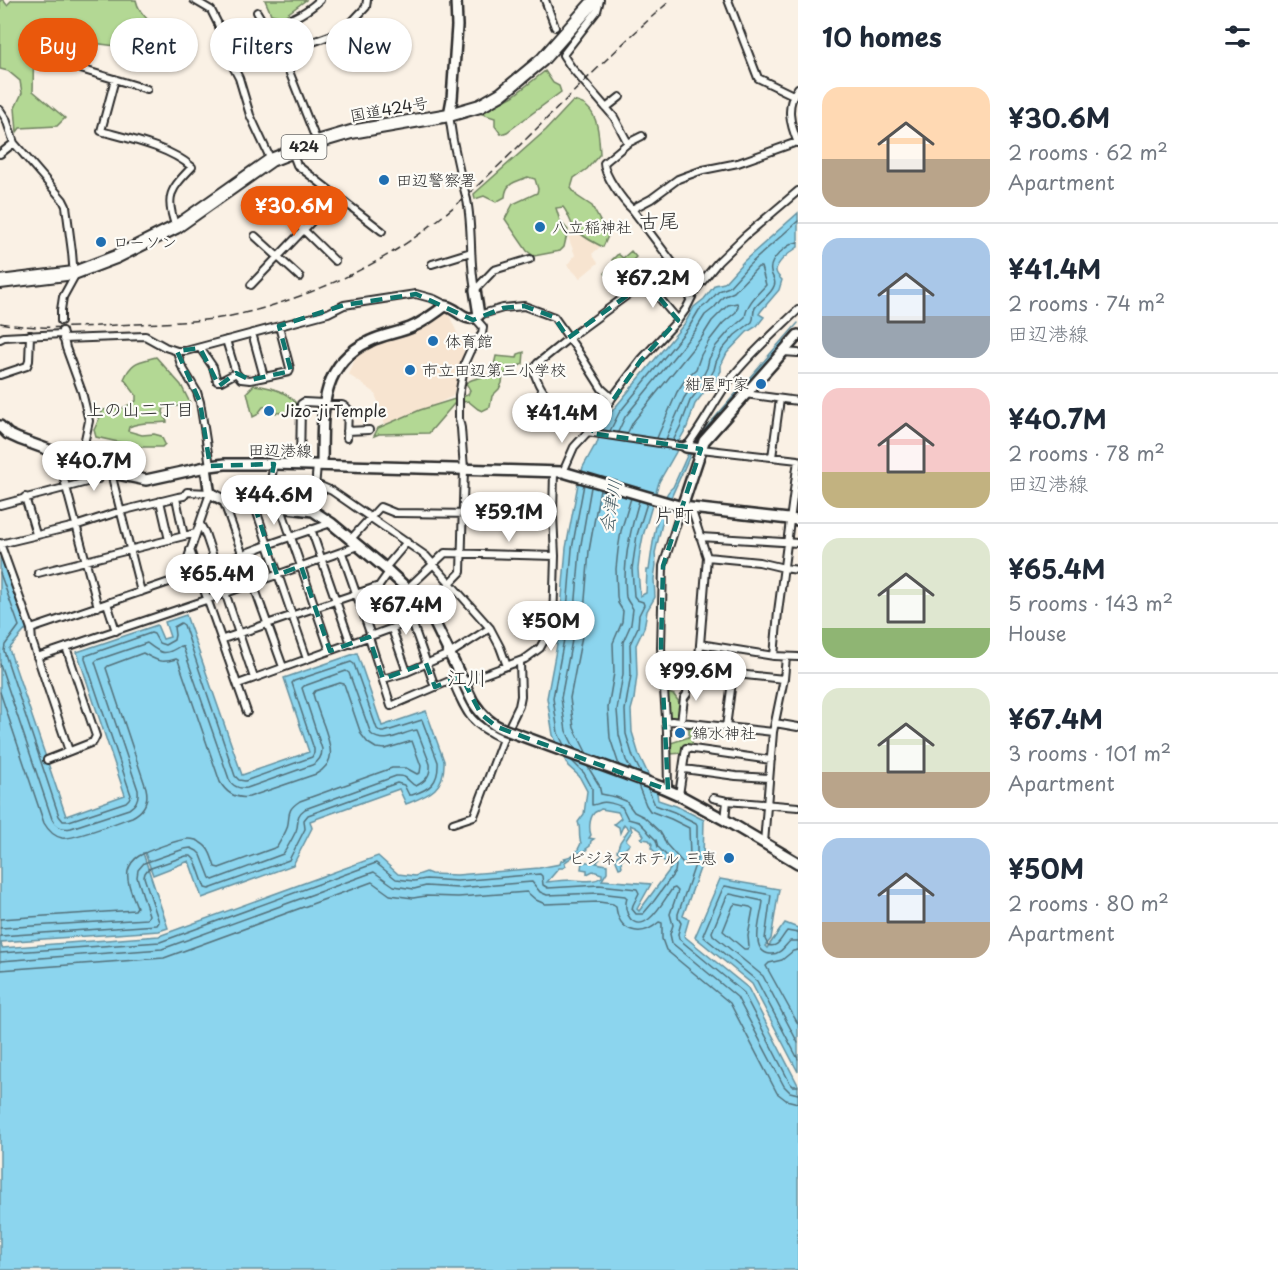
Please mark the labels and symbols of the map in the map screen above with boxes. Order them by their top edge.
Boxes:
street label: 国道424号 [348,89,430,127]
road number: 424 [282,135,326,159]
place label: 田辺警察署 [396,167,476,191]
marker: 田辺警察署 [377,173,391,187]
pin: ¥30.6M [245,186,343,237]
district label: 古尾 [639,205,679,235]
place label: 八立稲神社 [552,214,632,238]
marker: 八立稲神社 [533,220,547,234]
place label: ローソン [113,229,177,253]
marker: ローソン [94,235,108,249]
pin: ¥67.2M [604,258,702,309]
place label: 体育館 [445,328,493,352]
marker: 体育館 [426,334,440,348]
place label: 市立田辺第三小学校 [422,357,566,381]
marker: 市立田辺第三小学校 [403,363,417,377]
place label: 紺屋町家 [685,371,749,395]
marker: 紺屋町家 [754,377,768,391]
pin: ¥41.4M [513,393,611,444]
district label: 上の山二丁目 [86,395,194,422]
place label: Jizo-ji Temple [281,398,387,422]
marker: Jizo-ji Temple [262,404,276,418]
street label: 田辺港線 [248,436,312,462]
pin: ¥40.7M [45,441,143,492]
pin: ¥44.6M [225,475,323,526]
water label: 会津川 [592,477,628,535]
pin: ¥59.1M [460,492,558,543]
district label: 片町 [654,499,694,529]
pin: ¥65.4M [168,554,266,605]
pin: ¥67.4M [357,585,455,636]
pin: ¥50M [515,601,587,652]
pin: ¥99.6M [647,651,745,702]
district label: 江川 [447,662,487,692]
place label: 錦水神社 [692,720,756,744]
marker: 錦水神社 [673,726,687,740]
place label: ビジネスホテル 三恵 [569,845,717,869]
marker: ビジネスホテル 三恵 [722,851,736,865]

